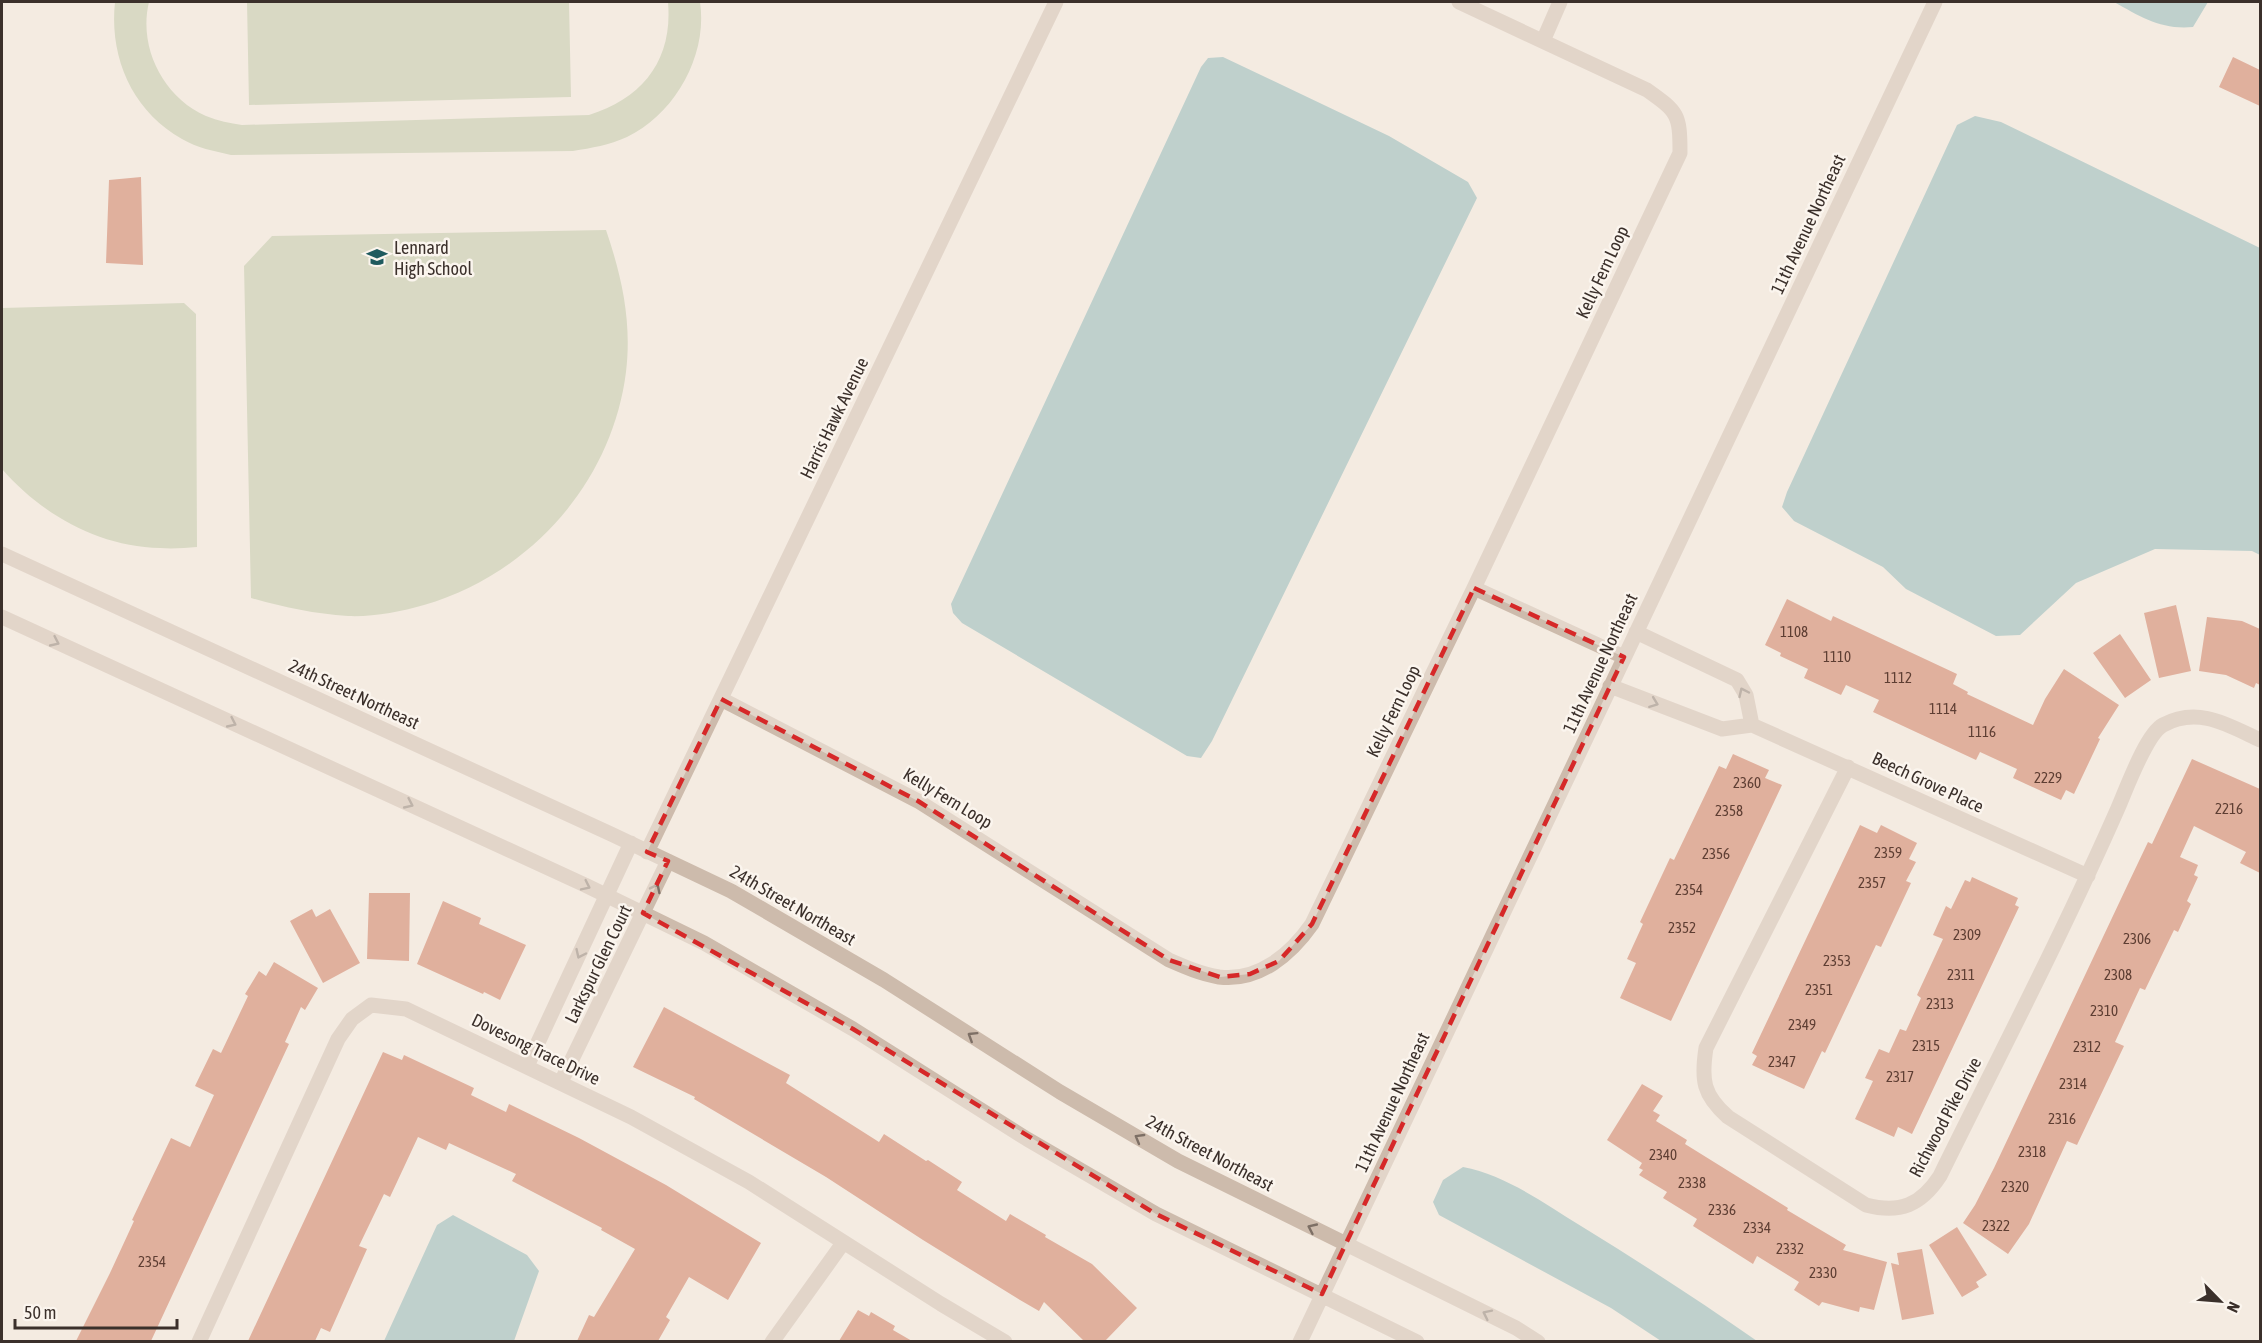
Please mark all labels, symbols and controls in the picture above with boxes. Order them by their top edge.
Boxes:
street label: 11th Avenue Northeast [1766,151,1850,297]
street label: Kelly Fern Loop [1571,222,1633,322]
place label: Lennard High School [394,237,472,279]
school or university icon: Lennard High School [365,245,389,269]
street label: Harris Hawk Avenue [796,354,872,482]
street label: 11th Avenue Northeast [1558,590,1642,736]
house number: 1108 [1780,623,1808,640]
one-way arrow [48,634,59,646]
house number: 1110 [1823,648,1851,665]
street label: 24th Street Northeast [285,655,423,733]
street label: Kelly Fern Loop [1362,662,1424,760]
house number: 1112 [1884,669,1912,686]
one-way arrow [1738,687,1750,698]
one-way arrow [1648,696,1659,708]
house number: 1114 [1929,700,1957,717]
one-way arrow [225,716,236,728]
house number: 1116 [1968,723,1996,740]
street label: Beech Grove Place [1869,747,1987,817]
street label: Kelly Fern Loop [900,763,996,833]
house number: 2229 [2034,769,2062,786]
house number: 2360 [1733,774,1761,791]
one-way arrow [403,797,414,809]
house number: 2216 [2215,800,2243,817]
house number: 2358 [1715,802,1743,819]
house number: 2359 [1874,844,1902,861]
house number: 2356 [1702,845,1730,862]
street label: 24th Street Northeast [726,861,860,949]
house number: 2357 [1858,874,1886,891]
one-way arrow [580,878,591,890]
house number: 2354 [1675,881,1703,898]
one-way arrow [648,883,660,894]
street label: Larkspur Glen Court [560,901,636,1027]
house number: 2352 [1668,919,1696,936]
house number: 2309 [1953,926,1981,943]
house number: 2306 [2123,930,2151,947]
one-way arrow [576,947,588,958]
house number: 2353 [1823,952,1851,969]
house number: 2311 [1947,966,1975,983]
house number: 2308 [2104,966,2132,983]
house number: 2351 [1805,981,1833,998]
house number: 2313 [1926,995,1954,1012]
house number: 2310 [2090,1002,2118,1019]
street label: Dovesong Trace Drive [469,1009,603,1089]
house number: 2349 [1788,1016,1816,1033]
street label: 11th Avenue Northeast [1350,1029,1434,1175]
one-way arrow [968,1032,978,1044]
house number: 2315 [1912,1037,1940,1054]
house number: 2312 [2073,1038,2101,1055]
house number: 2347 [1768,1053,1796,1070]
street label: Richwood Pike Drive [1905,1053,1985,1181]
house number: 2317 [1886,1068,1914,1085]
house number: 2314 [2059,1075,2087,1092]
house number: 2316 [2048,1110,2076,1127]
street label: 24th Street Northeast [1143,1111,1277,1195]
one-way arrow [1135,1134,1145,1145]
house number: 2318 [2018,1143,2046,1160]
house number: 2340 [1649,1146,1677,1163]
house number: 2338 [1678,1174,1706,1191]
house number: 2320 [2001,1178,2029,1195]
house number: 2336 [1708,1201,1736,1218]
house number: 2322 [1982,1217,2010,1234]
house number: 2334 [1743,1219,1771,1236]
one-way arrow [1307,1224,1318,1236]
house number: 2332 [1776,1240,1804,1257]
house number: 2354 [138,1253,166,1270]
house number: 2330 [1809,1264,1837,1281]
north arrow [2190,1271,2250,1331]
scale bar [15,1292,177,1330]
text: N [2223,1299,2244,1315]
text: 50 m [24,1302,56,1323]
one-way arrow [1482,1310,1493,1321]

